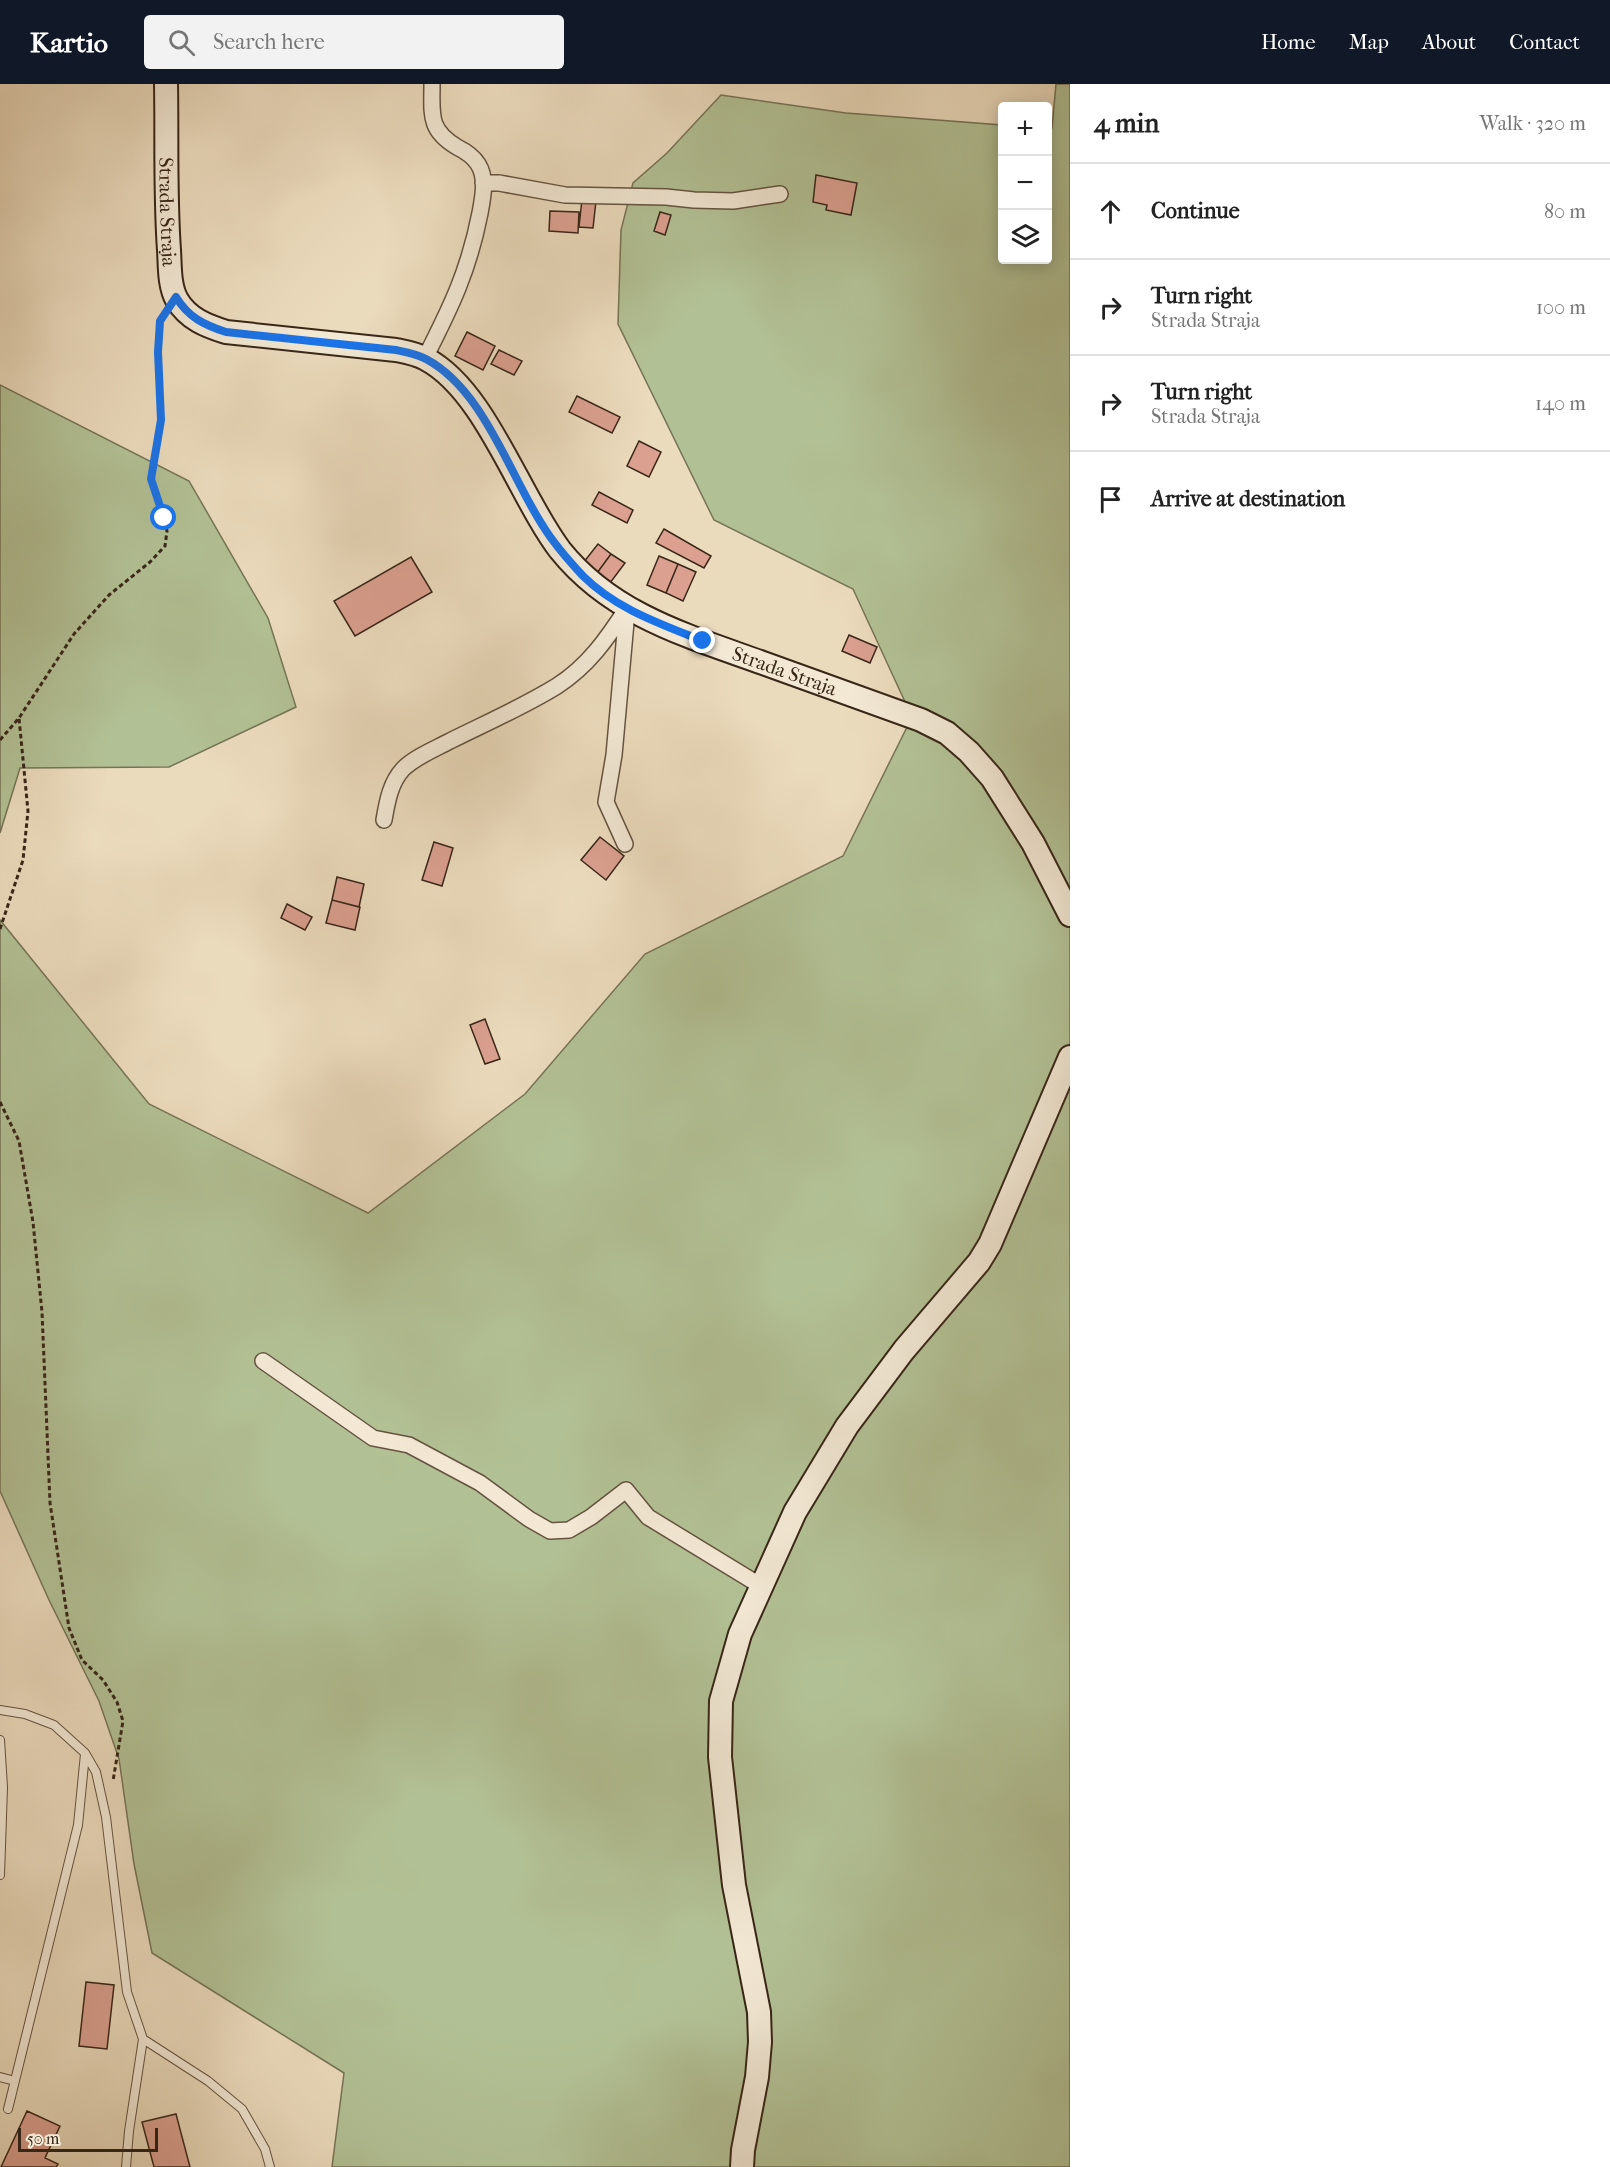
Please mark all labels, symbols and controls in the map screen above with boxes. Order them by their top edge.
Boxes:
search box [144,15,564,69]
text: Kartio [30,26,108,59]
icon: search [165,26,198,59]
text: Search here [213,29,325,55]
text: Home [1261,30,1316,54]
text: Map [1349,30,1389,54]
text: About [1422,30,1476,54]
text: Contact [1509,30,1580,54]
map controls [998,102,1052,264]
button: + [998,102,1052,156]
text: 4 min [1094,108,1159,139]
text: Walk · 320 m [1480,112,1586,135]
button: − [998,156,1052,210]
street label: Strada Straja [154,157,181,268]
icon: ahead [1094,195,1127,228]
text: Continue [1151,198,1240,224]
text: 80 m [1544,200,1586,223]
button: layers [998,210,1052,264]
text: Turn right [1151,283,1252,309]
icon: right [1094,291,1127,324]
text: 100 m [1536,296,1586,319]
text: Strada Straja [1151,309,1260,332]
text: Turn right [1151,379,1252,405]
icon: right [1094,387,1127,420]
text: 140 m [1535,392,1586,415]
text: Strada Straja [1151,405,1260,428]
icon: arrive [1094,483,1127,516]
text: Arrive at destination [1151,486,1345,512]
route start [150,504,176,530]
route end [689,627,715,653]
street label: Strada Straja [729,642,840,701]
scale bar [18,2125,158,2152]
text: 50 m [27,2129,59,2148]

